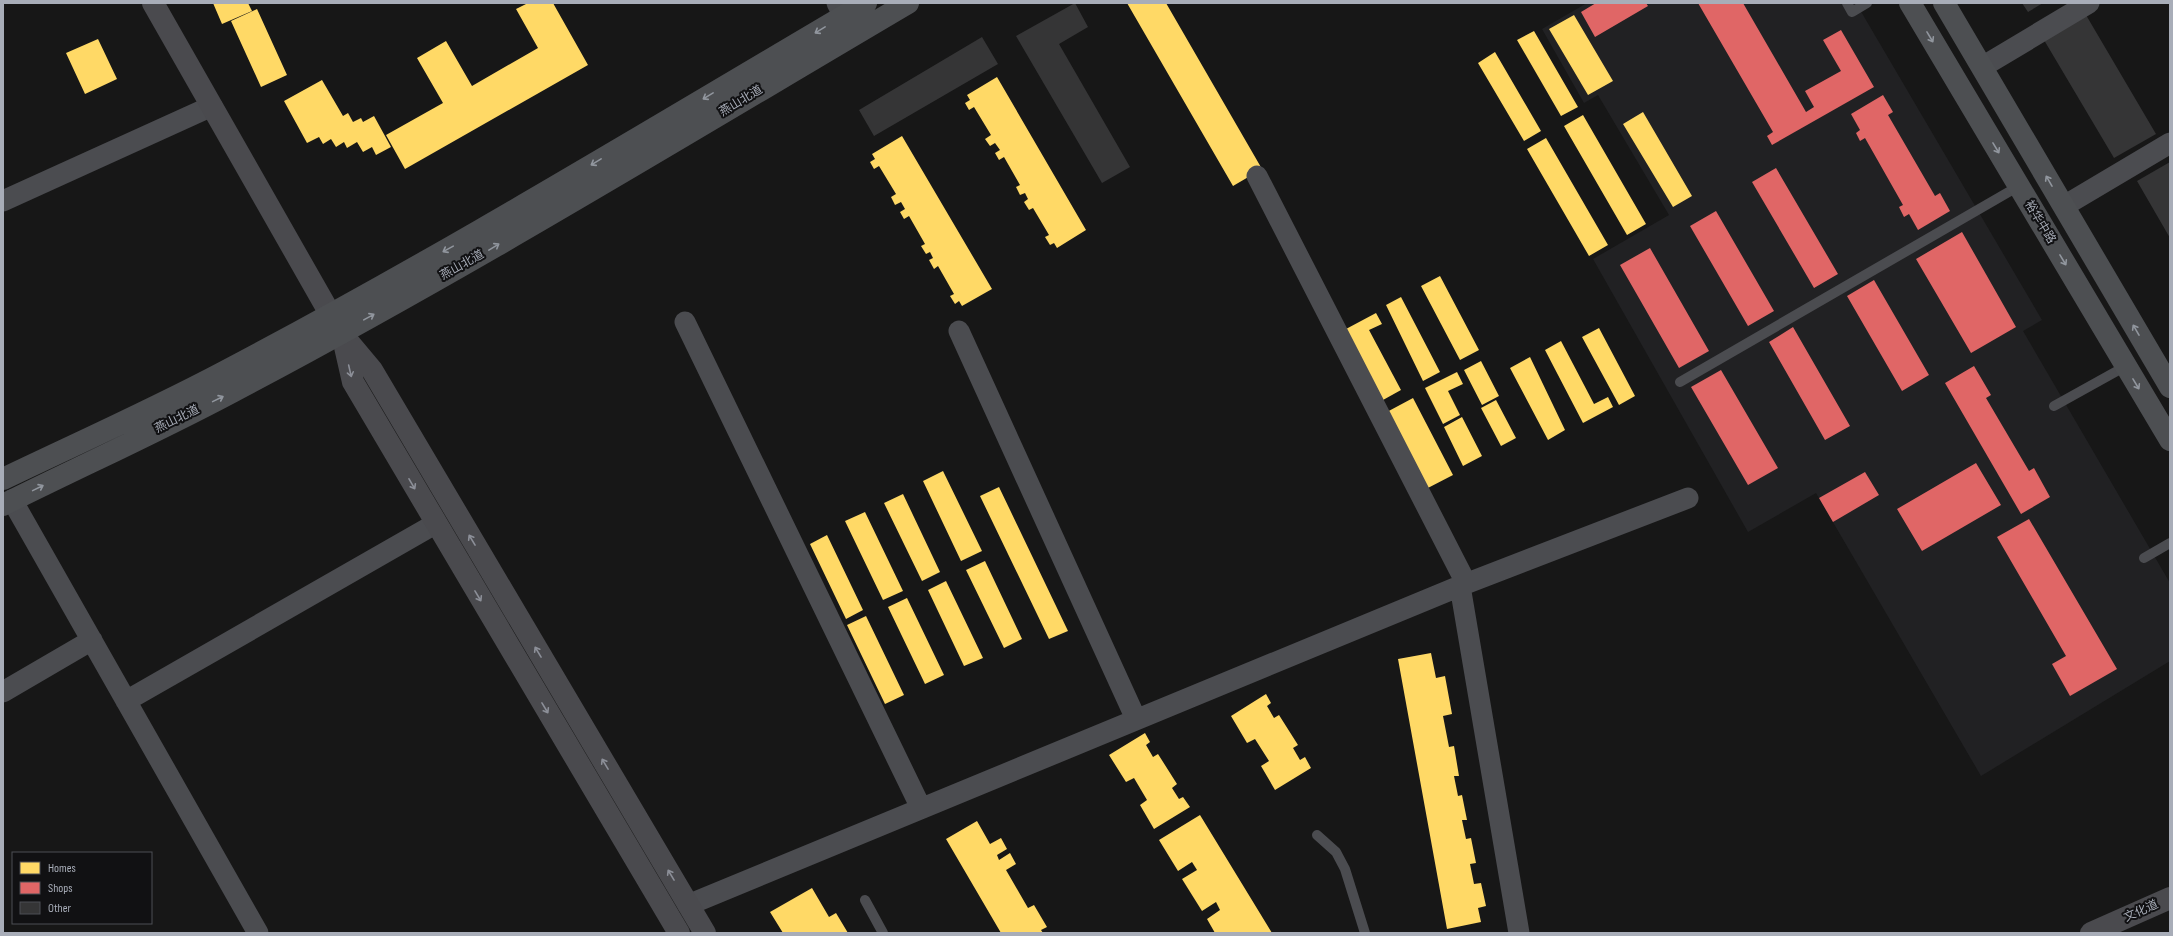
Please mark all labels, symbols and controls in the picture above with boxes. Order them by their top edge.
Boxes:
one-way arrow [814,26,826,34]
one-way arrow [1927,31,1935,43]
street label: 燕山北道 [717,82,765,120]
one-way arrow [703,92,714,100]
one-way arrow [1993,142,2001,154]
one-way arrow [590,159,602,167]
one-way arrow [2044,175,2052,187]
street label: 裕华中路 [2021,198,2059,246]
one-way arrow [488,242,500,250]
one-way arrow [442,246,454,253]
street label: 燕山北道 [437,247,487,283]
one-way arrow [2059,254,2067,266]
one-way arrow [363,313,375,321]
one-way arrow [2132,324,2140,336]
one-way arrow [347,364,355,377]
one-way arrow [2133,378,2141,390]
one-way arrow [211,395,223,402]
street label: 燕山北道 [152,402,202,436]
one-way arrow [409,478,417,490]
one-way arrow [32,483,44,491]
one-way arrow [468,534,476,546]
one-way arrow [475,590,483,602]
one-way arrow [534,646,542,658]
one-way arrow [541,702,549,714]
one-way arrow [600,758,608,770]
legend [12,852,152,924]
text: Homes [48,861,76,876]
one-way arrow [667,870,675,881]
text: Shops [48,881,73,896]
street label: 文化道 [2121,897,2161,925]
text: Other [48,901,72,916]

